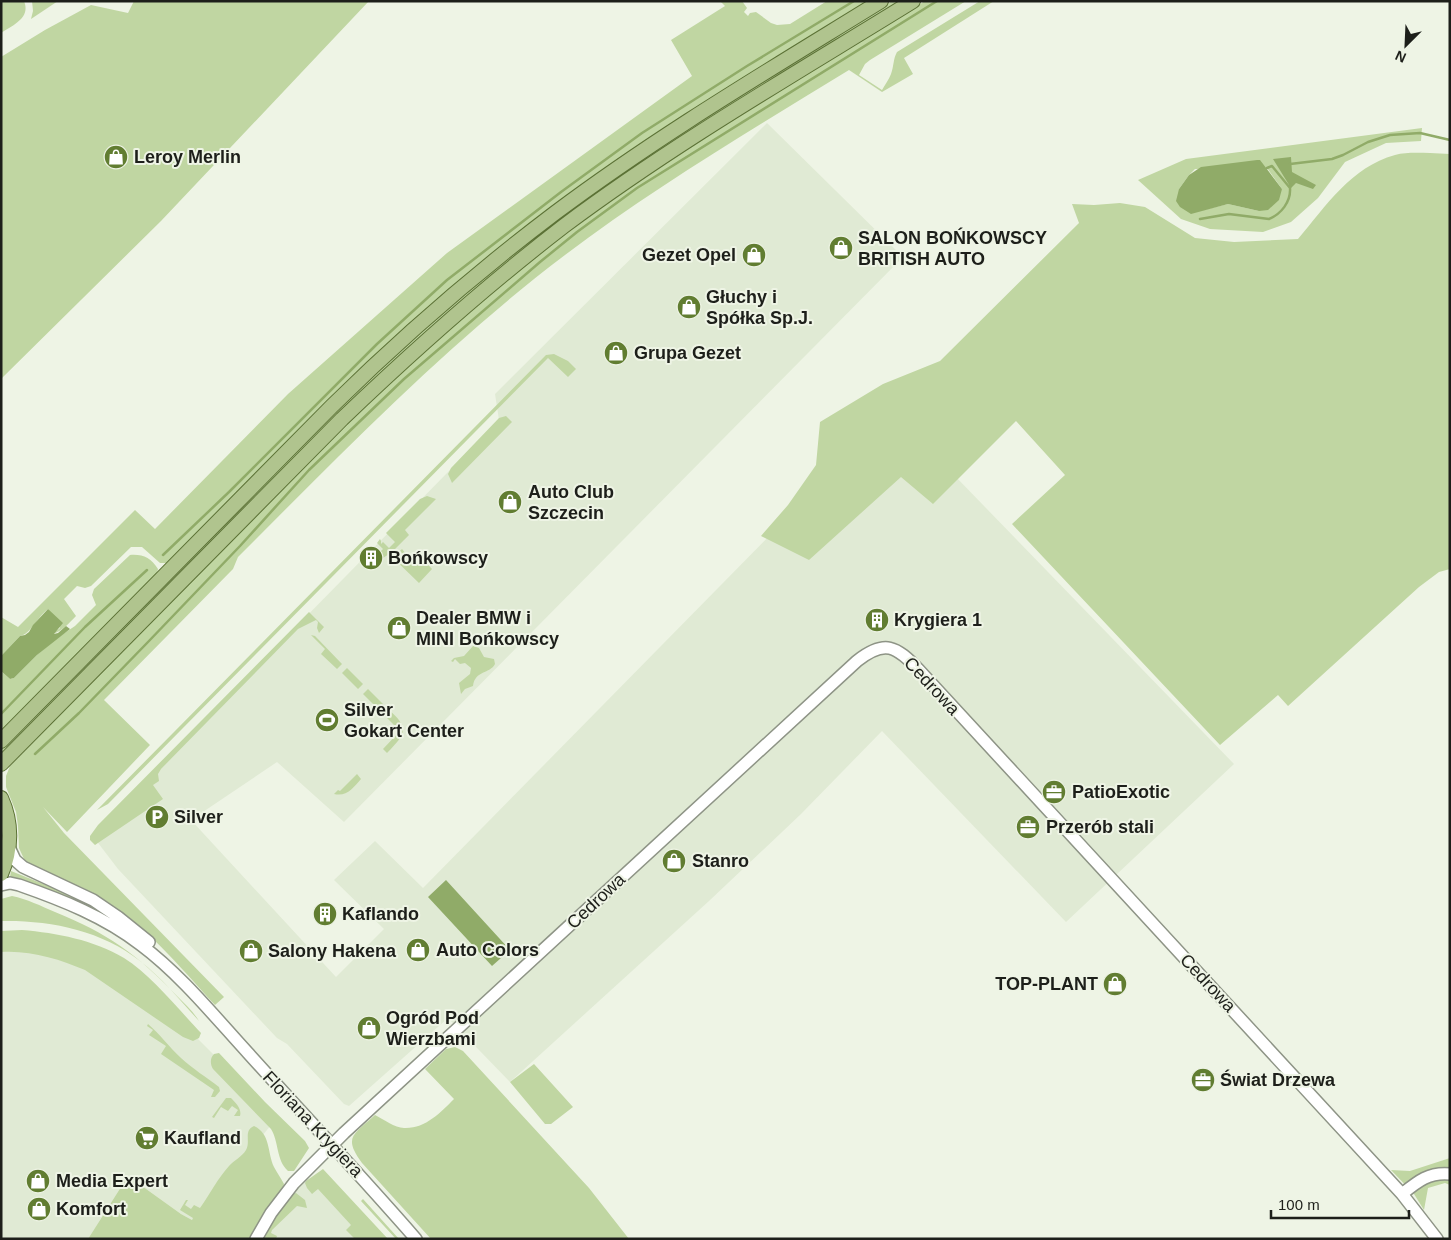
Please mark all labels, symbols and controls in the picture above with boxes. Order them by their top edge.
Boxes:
north arrow [1381,20,1431,70]
text: N [1393,48,1409,66]
shop icon: Leroy Merlin [103,144,129,170]
place label: Leroy Merlin [134,147,241,167]
place label: SALON BOŃKOWSCY BRITISH AUTO [858,227,1047,269]
shop icon: SALON BOŃKOWSCY BRITISH AUTO [828,235,854,261]
shop icon: Gezet Opel [741,242,767,268]
place label: Gezet Opel [642,245,736,265]
place label: Głuchy i Spółka Sp.J. [706,287,813,328]
shop icon: Głuchy i Spółka Sp.J. [676,294,702,320]
shop icon: Grupa Gezet [603,340,629,366]
place label: Grupa Gezet [634,343,741,363]
place label: Auto Club Szczecin [528,482,614,523]
shop icon: Auto Club Szczecin [497,489,523,515]
building icon: Bońkowscy [358,545,384,571]
place label: Bońkowscy [388,548,488,568]
building icon: Krygiera 1 [864,607,890,633]
place label: Dealer BMW i MINI Bońkowscy [416,608,559,649]
place label: Krygiera 1 [894,610,982,630]
shop icon: Dealer BMW i MINI Bońkowscy [386,615,412,641]
street label: Cedrowa [900,653,965,720]
place label: Silver Gokart Center [344,700,464,741]
sports icon: Silver Gokart Center [314,707,340,733]
office icon: PatioExotic [1041,779,1067,805]
place label: PatioExotic [1072,782,1170,802]
parking icon: Silver [144,804,170,830]
place label: Silver [174,807,223,827]
office icon: Przerób stali [1015,814,1041,840]
place label: Przerób stali [1046,817,1154,837]
shop icon: Stanro [661,848,687,874]
place label: Stanro [692,851,749,871]
street label: Cedrowa [563,868,630,933]
building icon: Kaflando [312,901,338,927]
place label: Kaflando [342,904,419,924]
shop icon: Auto Colors [405,937,431,963]
shop icon: Salony Hakena [238,938,264,964]
place label: Auto Colors [436,940,539,960]
place label: Salony Hakena [268,941,397,961]
street label: Cedrowa [1176,950,1241,1017]
shop icon: TOP-PLANT [1102,971,1128,997]
place label: TOP-PLANT [995,974,1098,994]
place label: Ogród Pod Wierzbami [386,1008,479,1049]
shop icon: Ogród Pod Wierzbami [356,1015,382,1041]
street label: Floriana Krygiera [259,1067,368,1182]
office icon: Świat Drzewa [1190,1067,1216,1093]
place label: Świat Drzewa [1220,1069,1336,1090]
supermarket icon: Kaufland [134,1125,160,1151]
place label: Kaufland [164,1128,241,1148]
shop icon: Media Expert [25,1168,51,1194]
place label: Media Expert [56,1171,168,1191]
scale bar [1271,1188,1408,1220]
shop icon: Komfort [26,1196,52,1222]
text: 100 m [1278,1196,1320,1213]
place label: Komfort [56,1199,126,1219]

